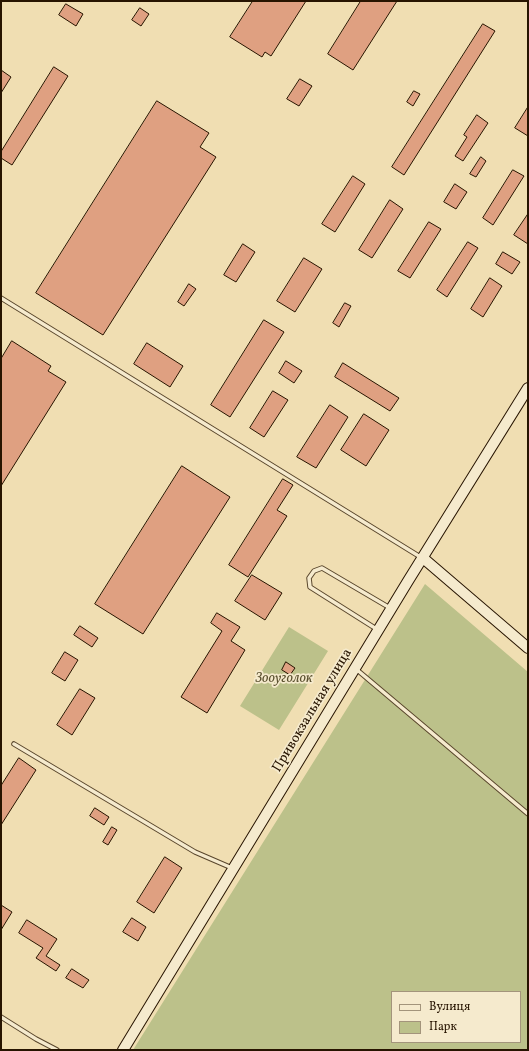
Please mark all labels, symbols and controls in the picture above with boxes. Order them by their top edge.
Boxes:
street label: Привокзальная улица [269,646,357,776]
park label: Зооуголок [256,671,312,687]
legend [391,991,521,1043]
text: Вулиця [429,999,470,1015]
text: Парк [429,1019,457,1035]

